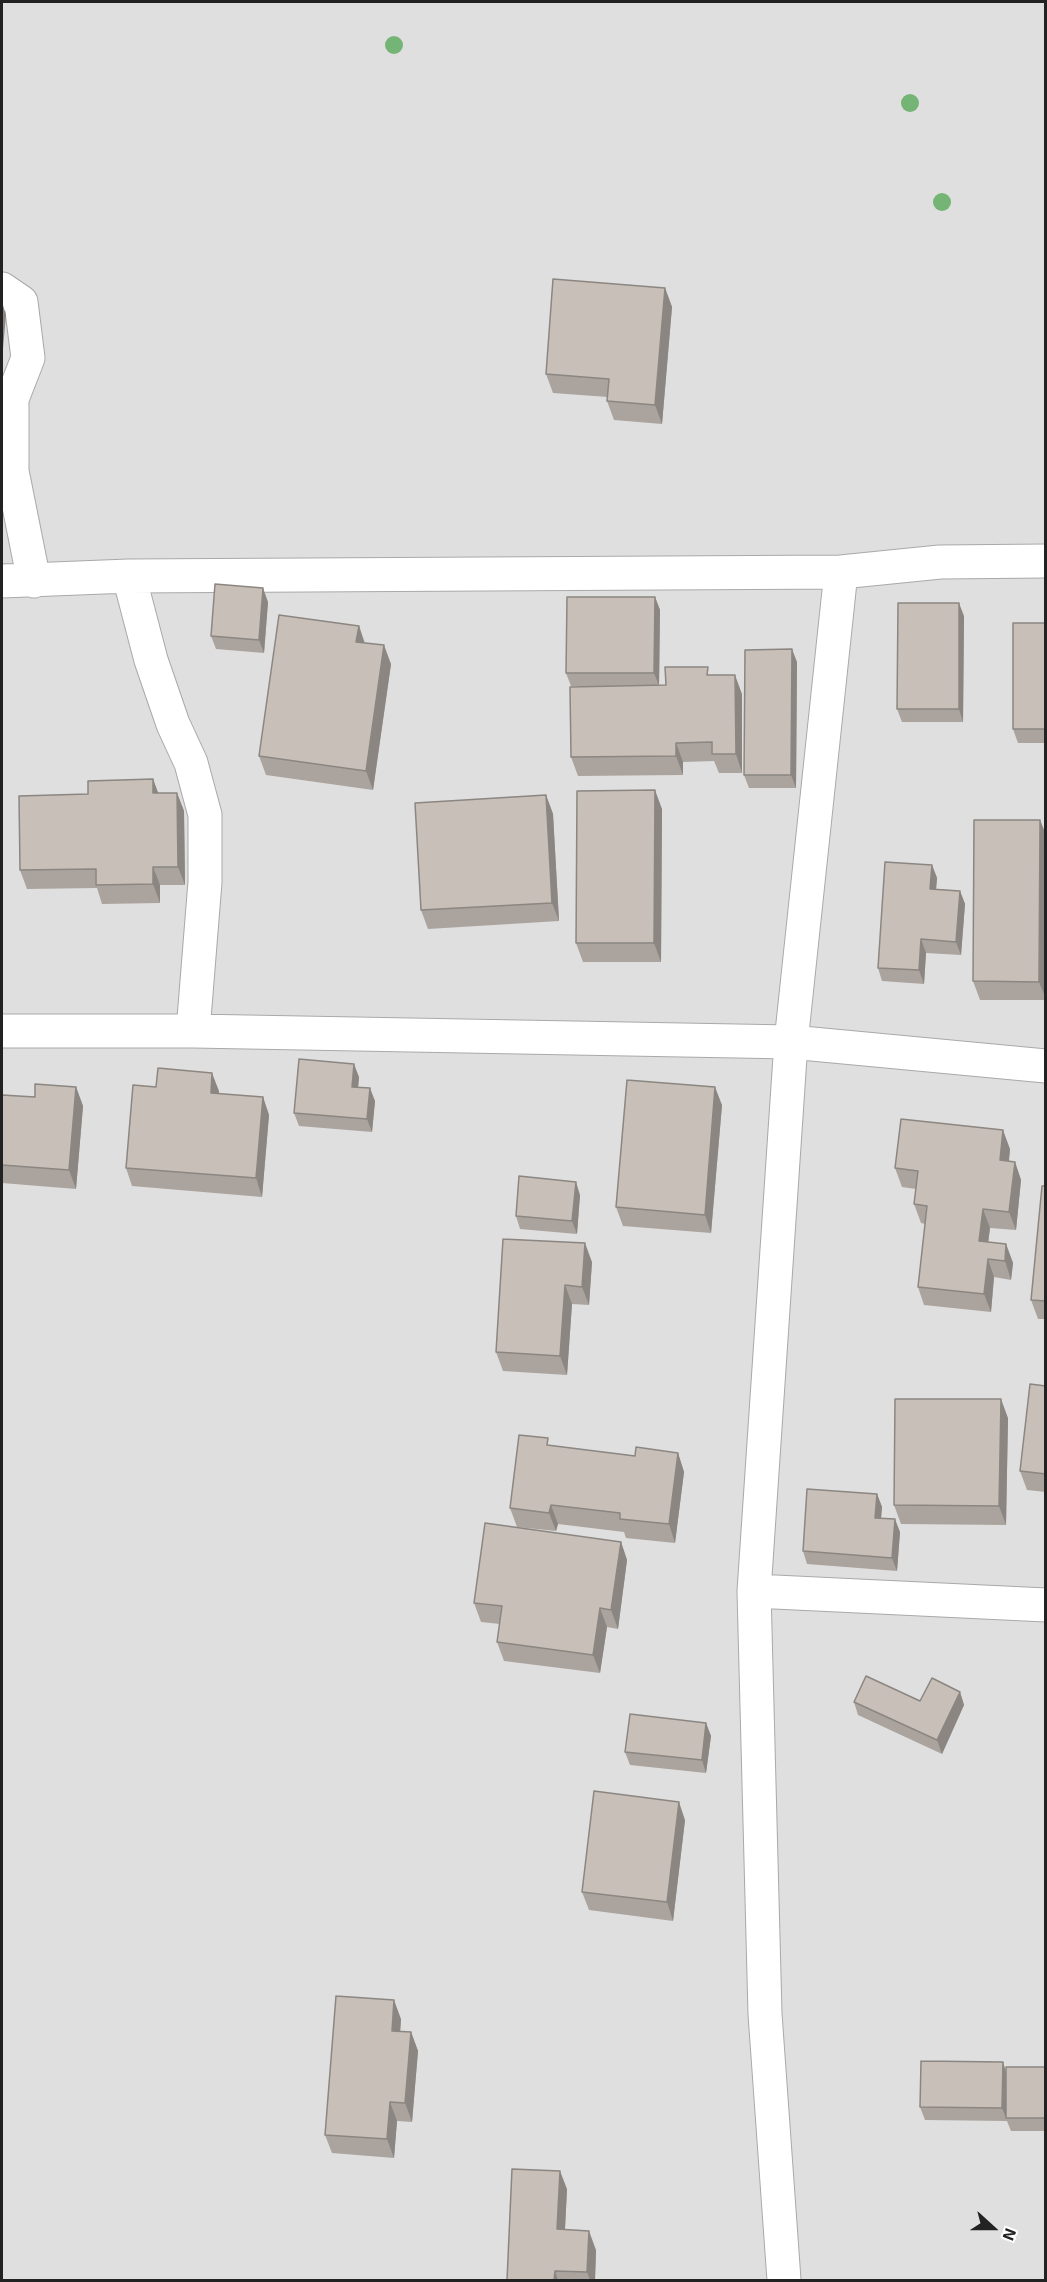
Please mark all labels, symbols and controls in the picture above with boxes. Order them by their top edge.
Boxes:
north arrow [963,2198,1023,2258]
text: N [999,2226,1021,2243]

